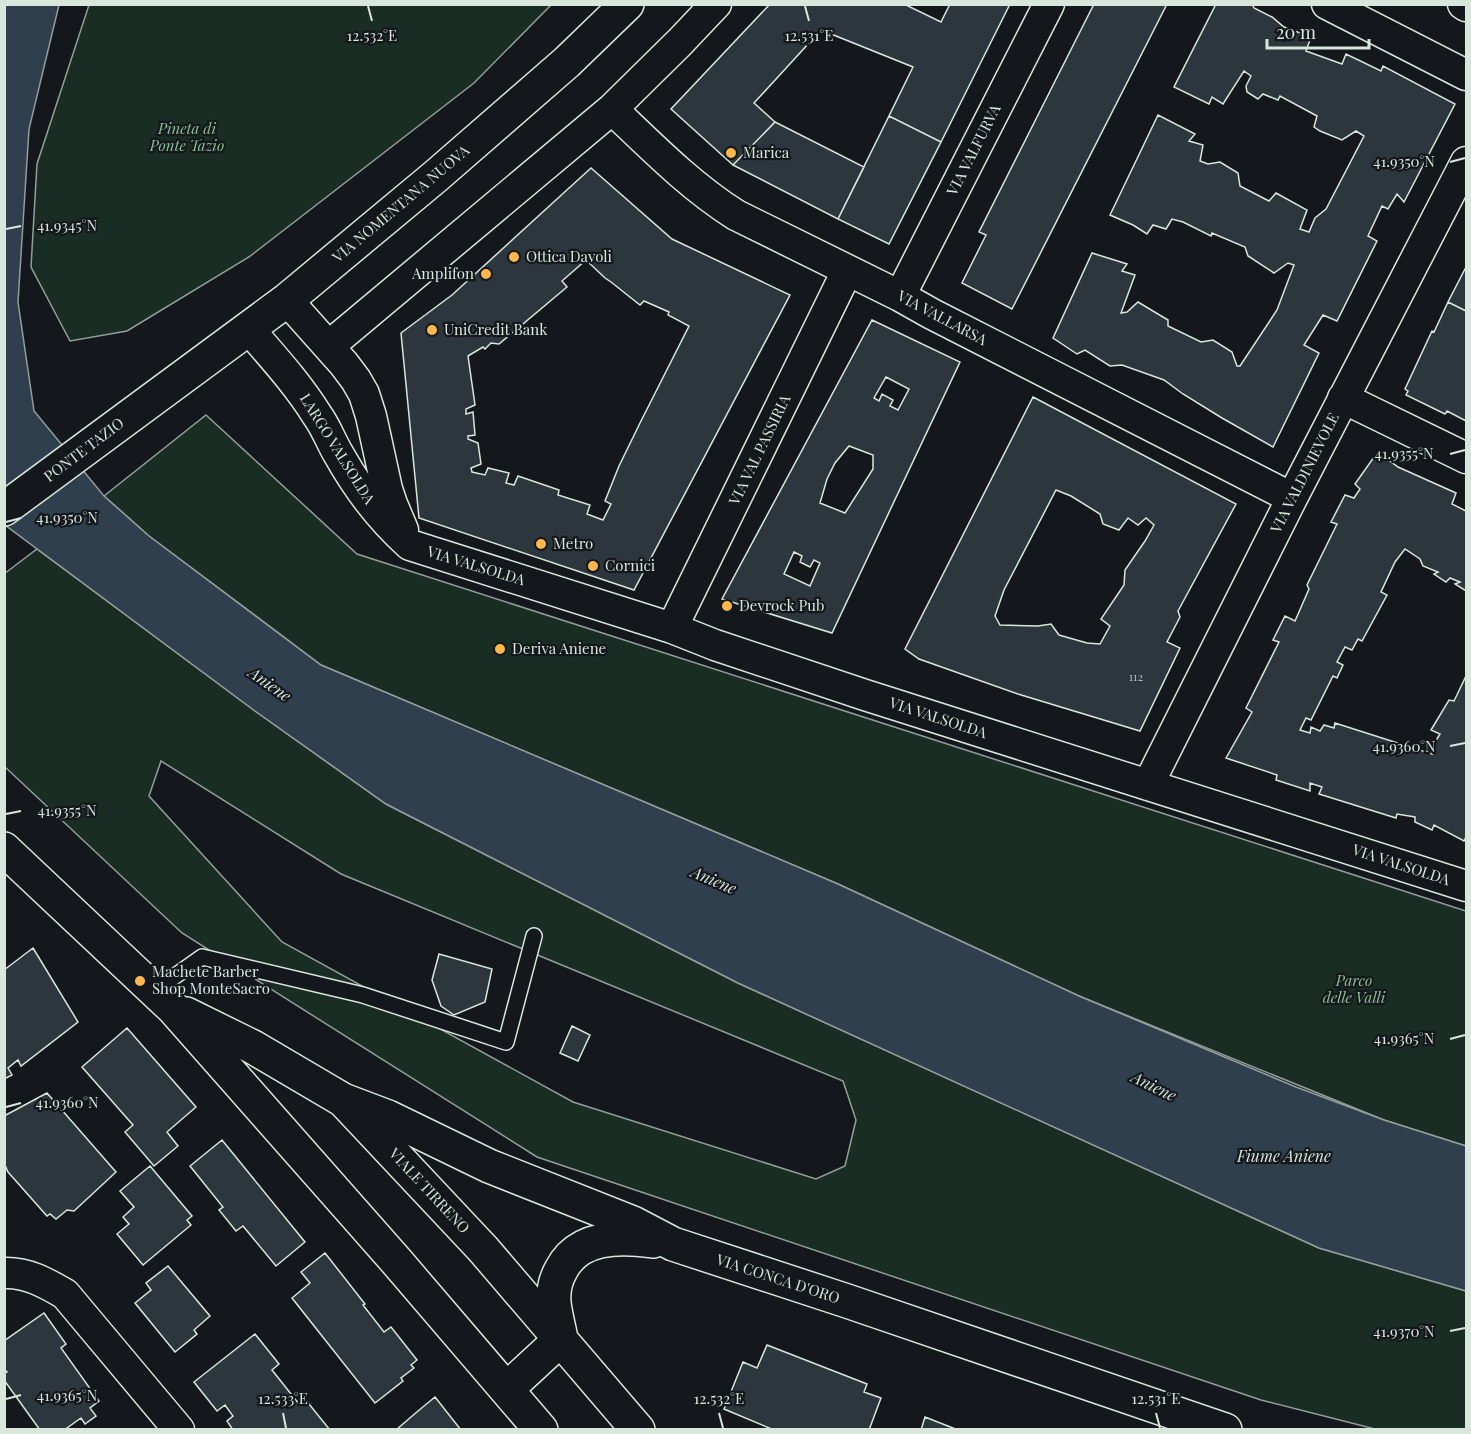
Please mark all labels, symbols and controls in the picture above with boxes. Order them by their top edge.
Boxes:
scale bar [1267,12,1369,50]
text: 20 m [1276,20,1316,44]
text: 12.532°E [347,25,397,45]
text: 12.531°E [785,25,833,45]
street label: VIA VALFURVA [941,100,1005,199]
park label: Pineta di Ponte Tazio [149,118,224,155]
street label: VIA NOMENTANA NUOVA [327,140,473,267]
place label: Marica [743,142,790,162]
marker: Marica [724,146,738,160]
text: 41.9350°N [1373,151,1435,171]
text: 41.9345°N [37,215,98,235]
place label: Ottica Davoli [526,246,613,266]
marker: Ottica Davoli [507,250,521,264]
place label: Amplifon [411,263,474,283]
marker: Amplifon [479,267,493,281]
street label: VIA VALLARSA [893,285,991,349]
place label: UniCredit Bank [444,319,548,339]
marker: UniCredit Bank [425,323,439,337]
street label: LARGO VALSOLDA [296,389,380,508]
street label: VIA VAL PASSIRIA [723,391,795,509]
street label: VIA VALDINIEVOLE [1265,409,1343,537]
street label: PONTE TAZIO [39,413,127,486]
text: 41.9355°N [1374,443,1434,463]
text: 41.9350°N [36,507,98,527]
place label: Metro [553,533,593,553]
marker: Metro [534,537,548,551]
street label: VIA VALSOLDA [424,540,528,590]
place label: Cornici [605,555,656,575]
marker: Cornici [586,559,600,573]
place label: Devrock Pub [739,595,824,615]
marker: Devrock Pub [720,599,734,613]
place label: Deriva Aniene [512,638,606,658]
marker: Deriva Aniene [493,642,507,656]
water label: Aniene [243,660,296,706]
house number: 112 [1129,668,1144,684]
street label: VIA VALSOLDA [886,692,990,742]
text: 41.9360°N [1372,736,1436,756]
text: 41.9355°N [37,800,97,820]
street label: VIA VALSOLDA [1349,839,1453,889]
water label: Aniene [687,860,740,898]
place label: Machete Barber Shop MonteSacro [152,961,270,998]
park label: Parco delle Valli [1323,970,1386,1007]
marker: Machete Barber Shop MonteSacro [133,974,147,988]
text: 41.9365°N [1374,1028,1435,1048]
water label: Aniene [1127,1065,1180,1105]
text: 41.9360°N [35,1092,99,1112]
street label: VIALE TIRRENO [384,1143,474,1237]
water label: Fiume Aniene [1236,1145,1331,1166]
street label: VIA CONCA D'ORO [713,1248,843,1307]
text: 41.9370°N [1373,1321,1435,1341]
text: 41.9365°N [37,1385,98,1405]
text: 12.533°E [258,1388,308,1408]
text: 12.532°E [694,1388,744,1408]
text: 12.531°E [1132,1388,1180,1408]

